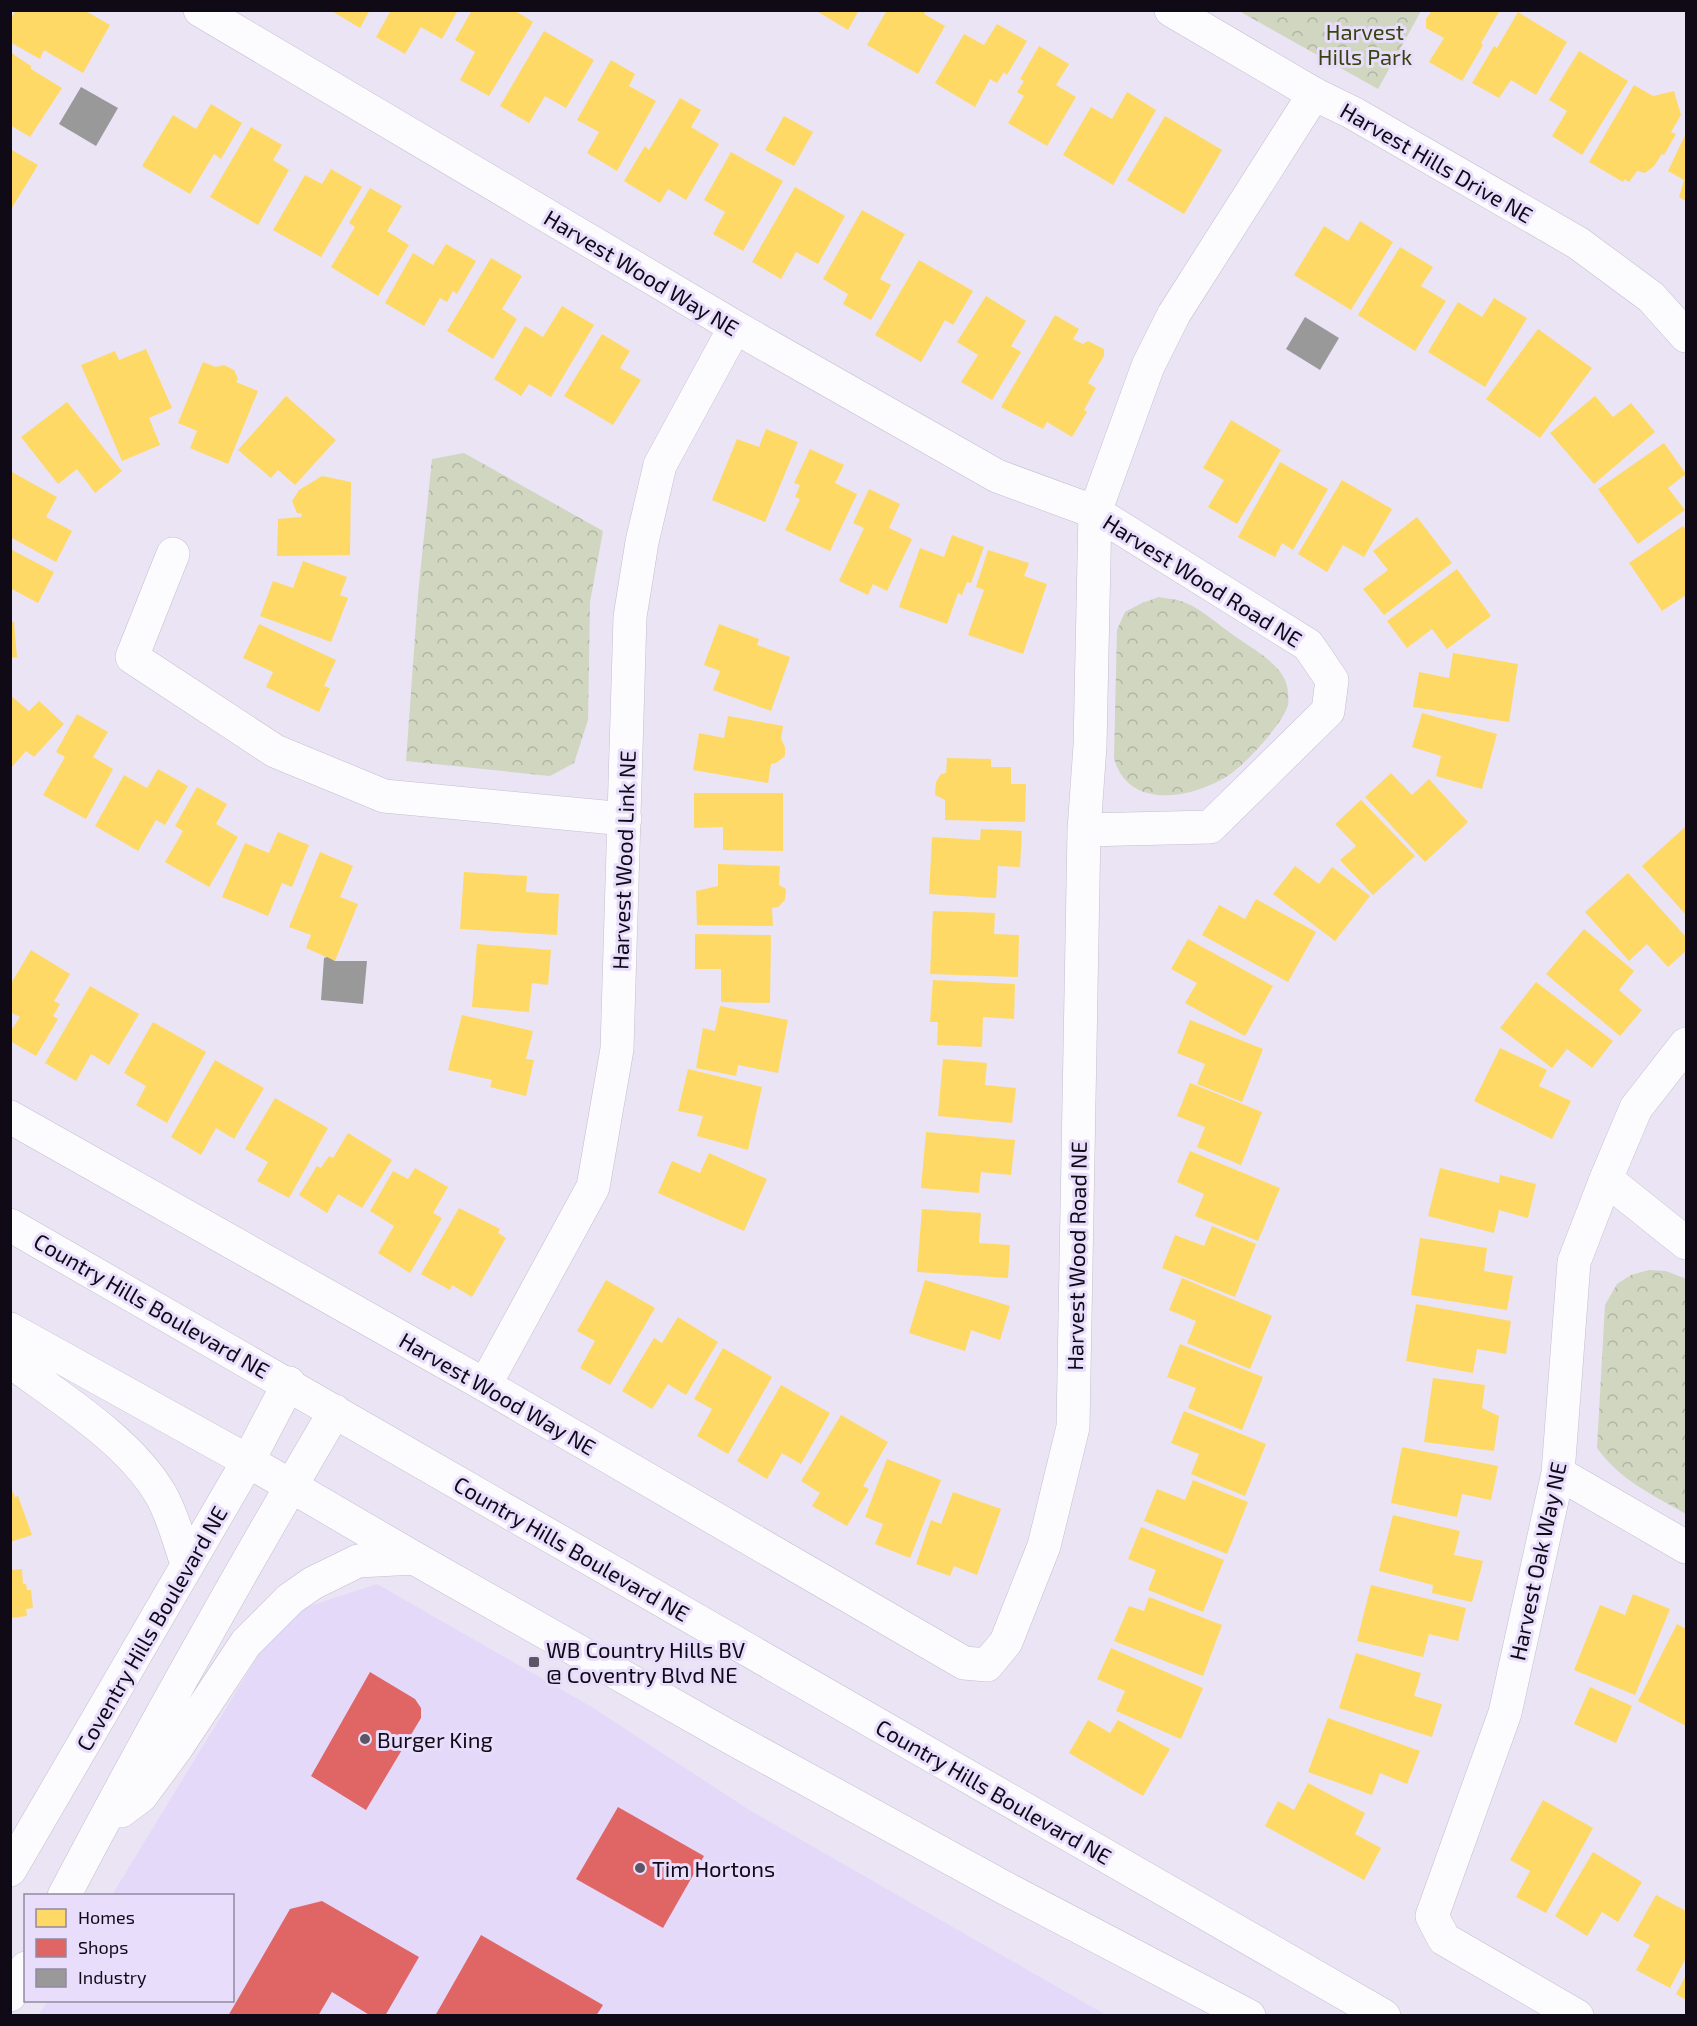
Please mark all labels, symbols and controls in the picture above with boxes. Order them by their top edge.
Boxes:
park label: Harvest Hills Park [1318,18,1412,69]
street label: Harvest Hills Drive NE [1336,96,1538,228]
street label: Harvest Wood Way NE [540,204,744,340]
street label: Harvest Wood Road NE [1099,508,1307,652]
street label: Harvest Wood Link NE [606,750,640,970]
street label: Harvest Wood Road NE [1061,1141,1091,1371]
street label: Country Hills Boulevard NE [30,1227,274,1383]
street label: Harvest Wood Way NE [395,1326,601,1460]
street label: Harvest Oak Way NE [1503,1459,1571,1663]
street label: Country Hills Boulevard NE [450,1470,694,1626]
street label: Coventry Hills Boulevard NE [70,1501,232,1755]
place label: WB Country Hills BV @ Coventry Blvd NE [546,1636,746,1687]
marker: WB Country Hills BV @ Coventry Blvd NE [527,1655,541,1669]
street label: Country Hills Boulevard NE [872,1713,1116,1869]
place label: Burger King [377,1726,493,1752]
marker: Burger King [358,1732,372,1746]
place label: Tim Hortons [652,1855,775,1881]
marker: Tim Hortons [633,1861,647,1875]
legend [24,1894,234,2002]
text: Homes [78,1906,135,1928]
text: Shops [78,1936,128,1958]
text: Industry [78,1966,147,1988]

